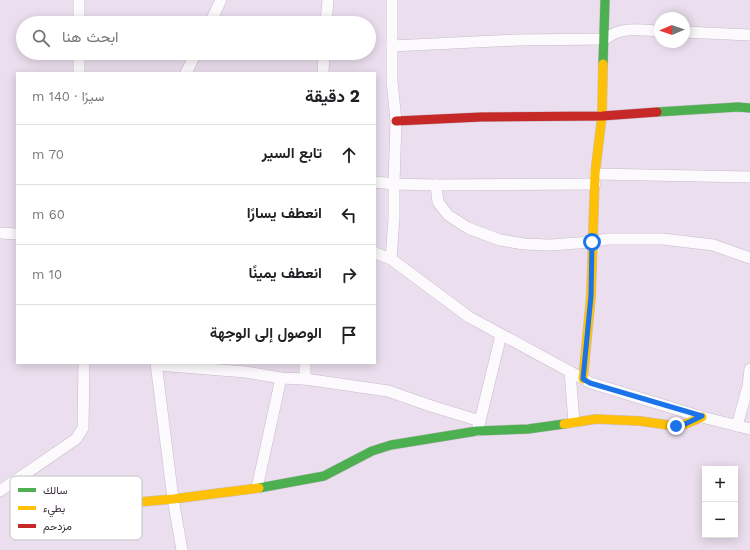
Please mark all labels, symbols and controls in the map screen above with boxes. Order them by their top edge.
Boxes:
north arrow [654,12,690,48]
search box [16,16,376,60]
icon: search [30,27,52,49]
text: ابحث هنا [62,28,119,46]
text: 2 دقيقة [305,86,360,106]
text: سيرًا · 140 m [32,89,104,104]
text: تابع السير [262,144,322,162]
icon: ahead [338,144,360,166]
text: 70 m [32,147,64,162]
text: انعطف يسارًا [247,204,322,222]
icon: left [338,204,360,226]
text: 60 m [32,207,65,222]
route start [583,233,601,251]
text: انعطف يمينًا [249,264,322,282]
icon: right [338,264,360,286]
text: 10 m [32,267,62,282]
text: الوصول إلى الوجهة [210,324,322,342]
icon: arrive [338,324,360,346]
route end [667,417,685,435]
map controls [702,466,738,538]
button: + [702,466,738,502]
legend [10,476,142,540]
text: سالك [43,484,68,497]
text: بطيء [43,502,65,518]
button: − [702,502,738,538]
text: مزدحم [43,520,72,534]

